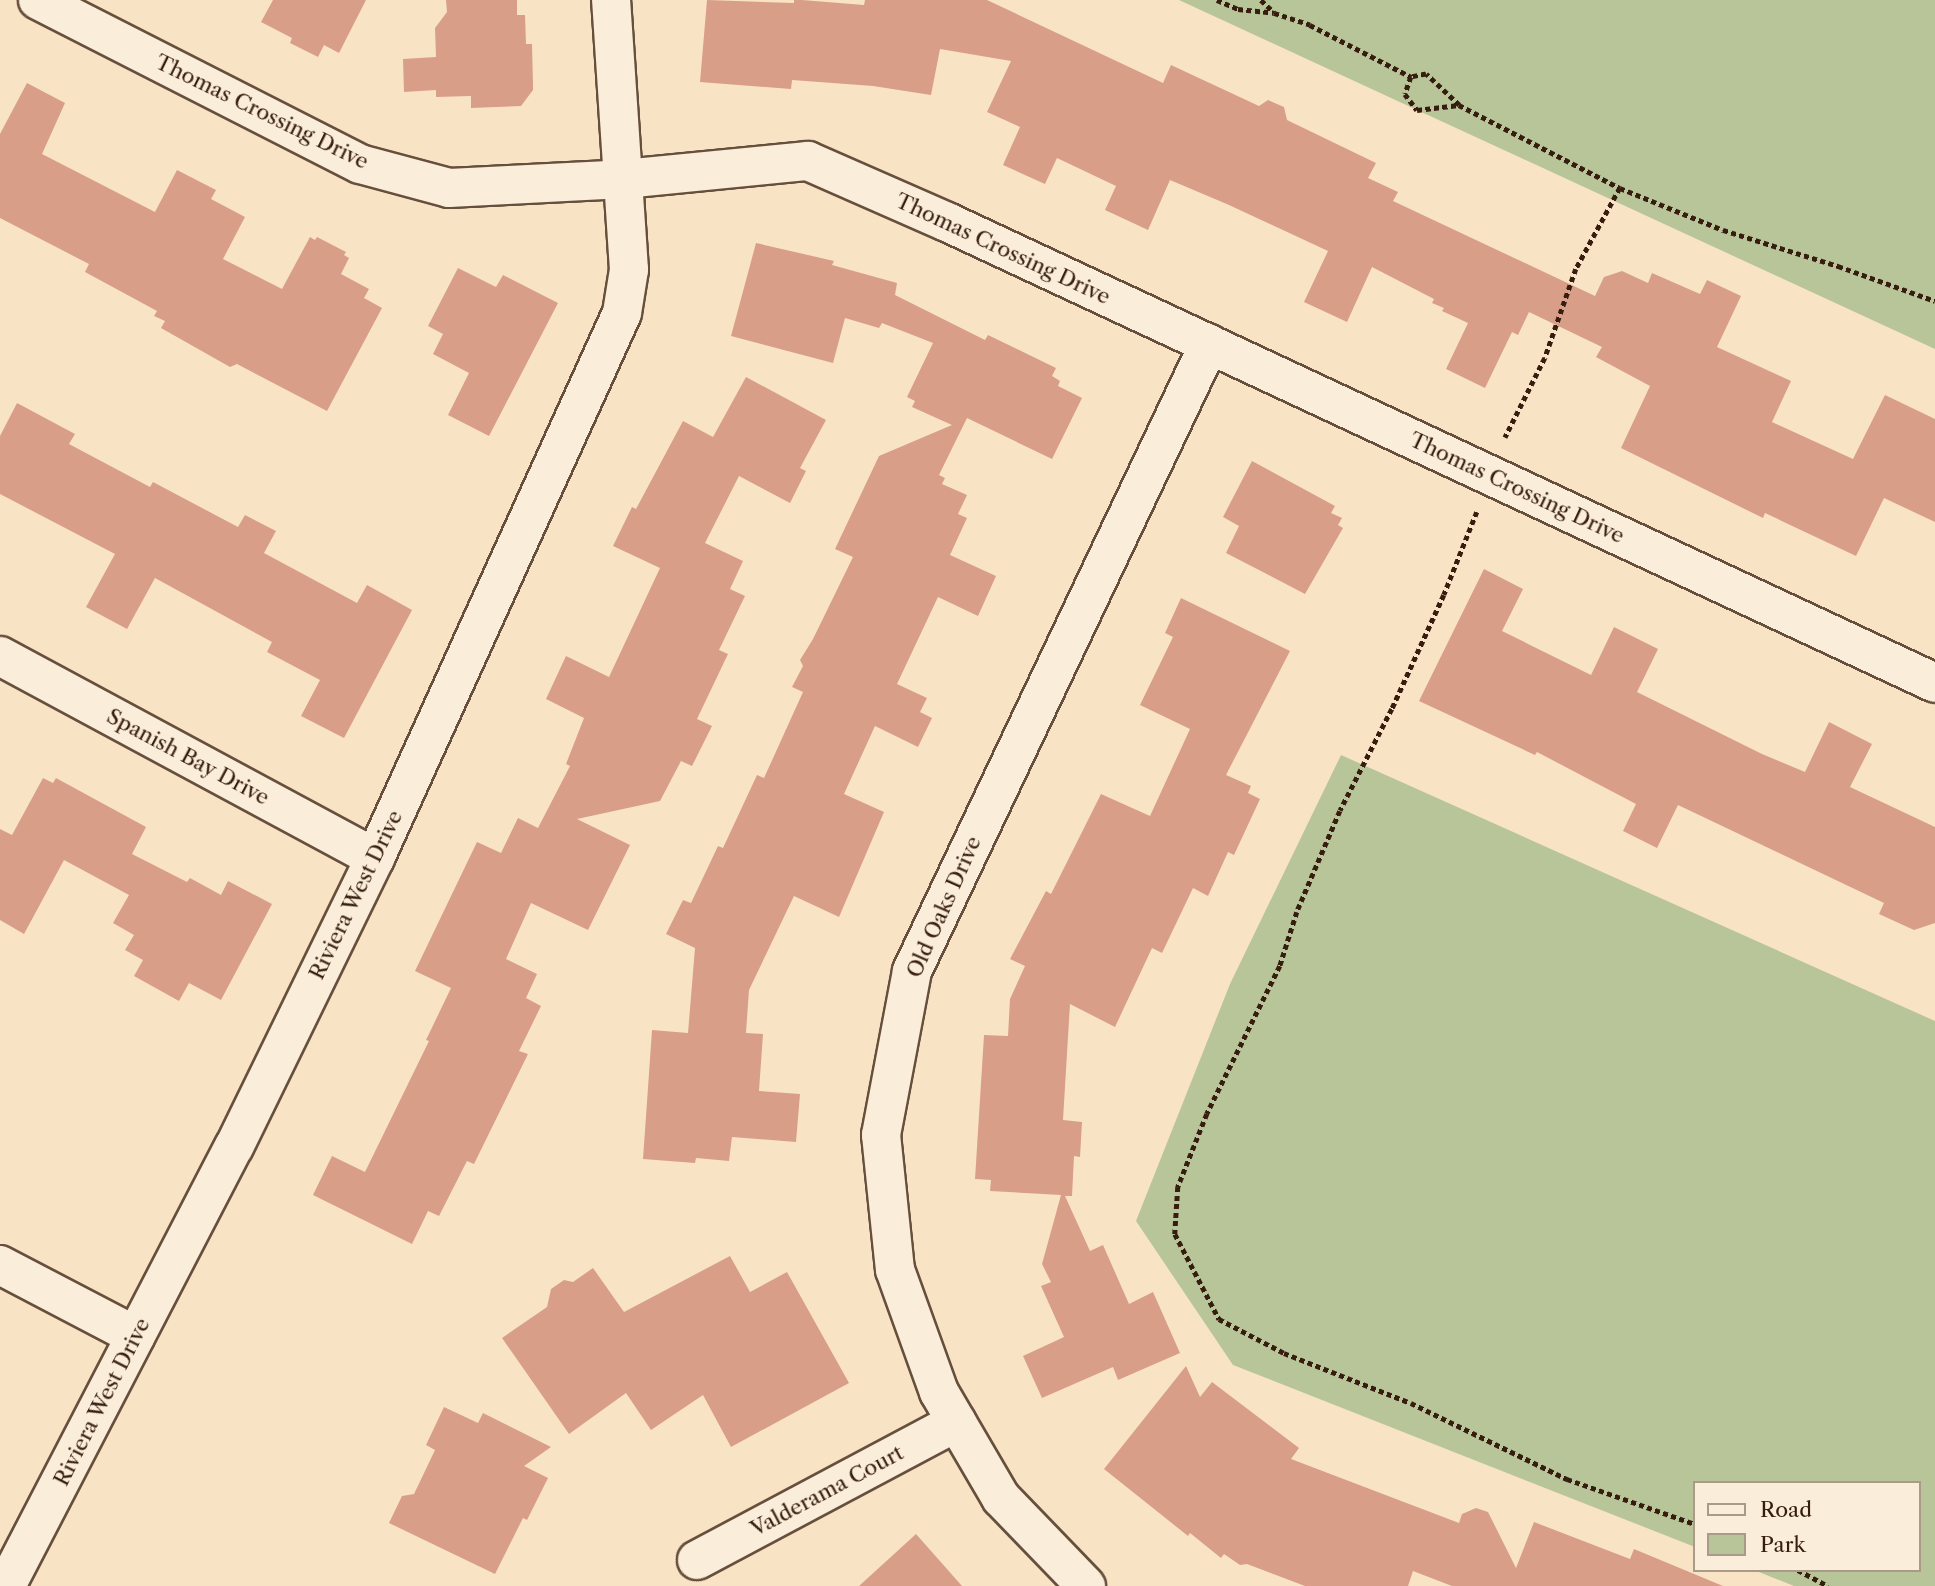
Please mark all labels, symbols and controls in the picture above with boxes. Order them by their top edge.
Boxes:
street label: Thomas Crossing Drive [151,49,373,175]
street label: Thomas Crossing Drive [892,188,1114,310]
street label: Thomas Crossing Drive [1406,427,1628,549]
street label: Spanish Bay Drive [102,703,274,811]
street label: Riviera West Drive [304,806,408,984]
street label: Old Oaks Drive [902,832,986,982]
street label: Riviera West Drive [49,1313,155,1491]
street label: Valderama Court [746,1440,908,1542]
legend [1694,1481,1921,1572]
text: Road [1760,1497,1812,1522]
text: Park [1760,1532,1806,1557]

